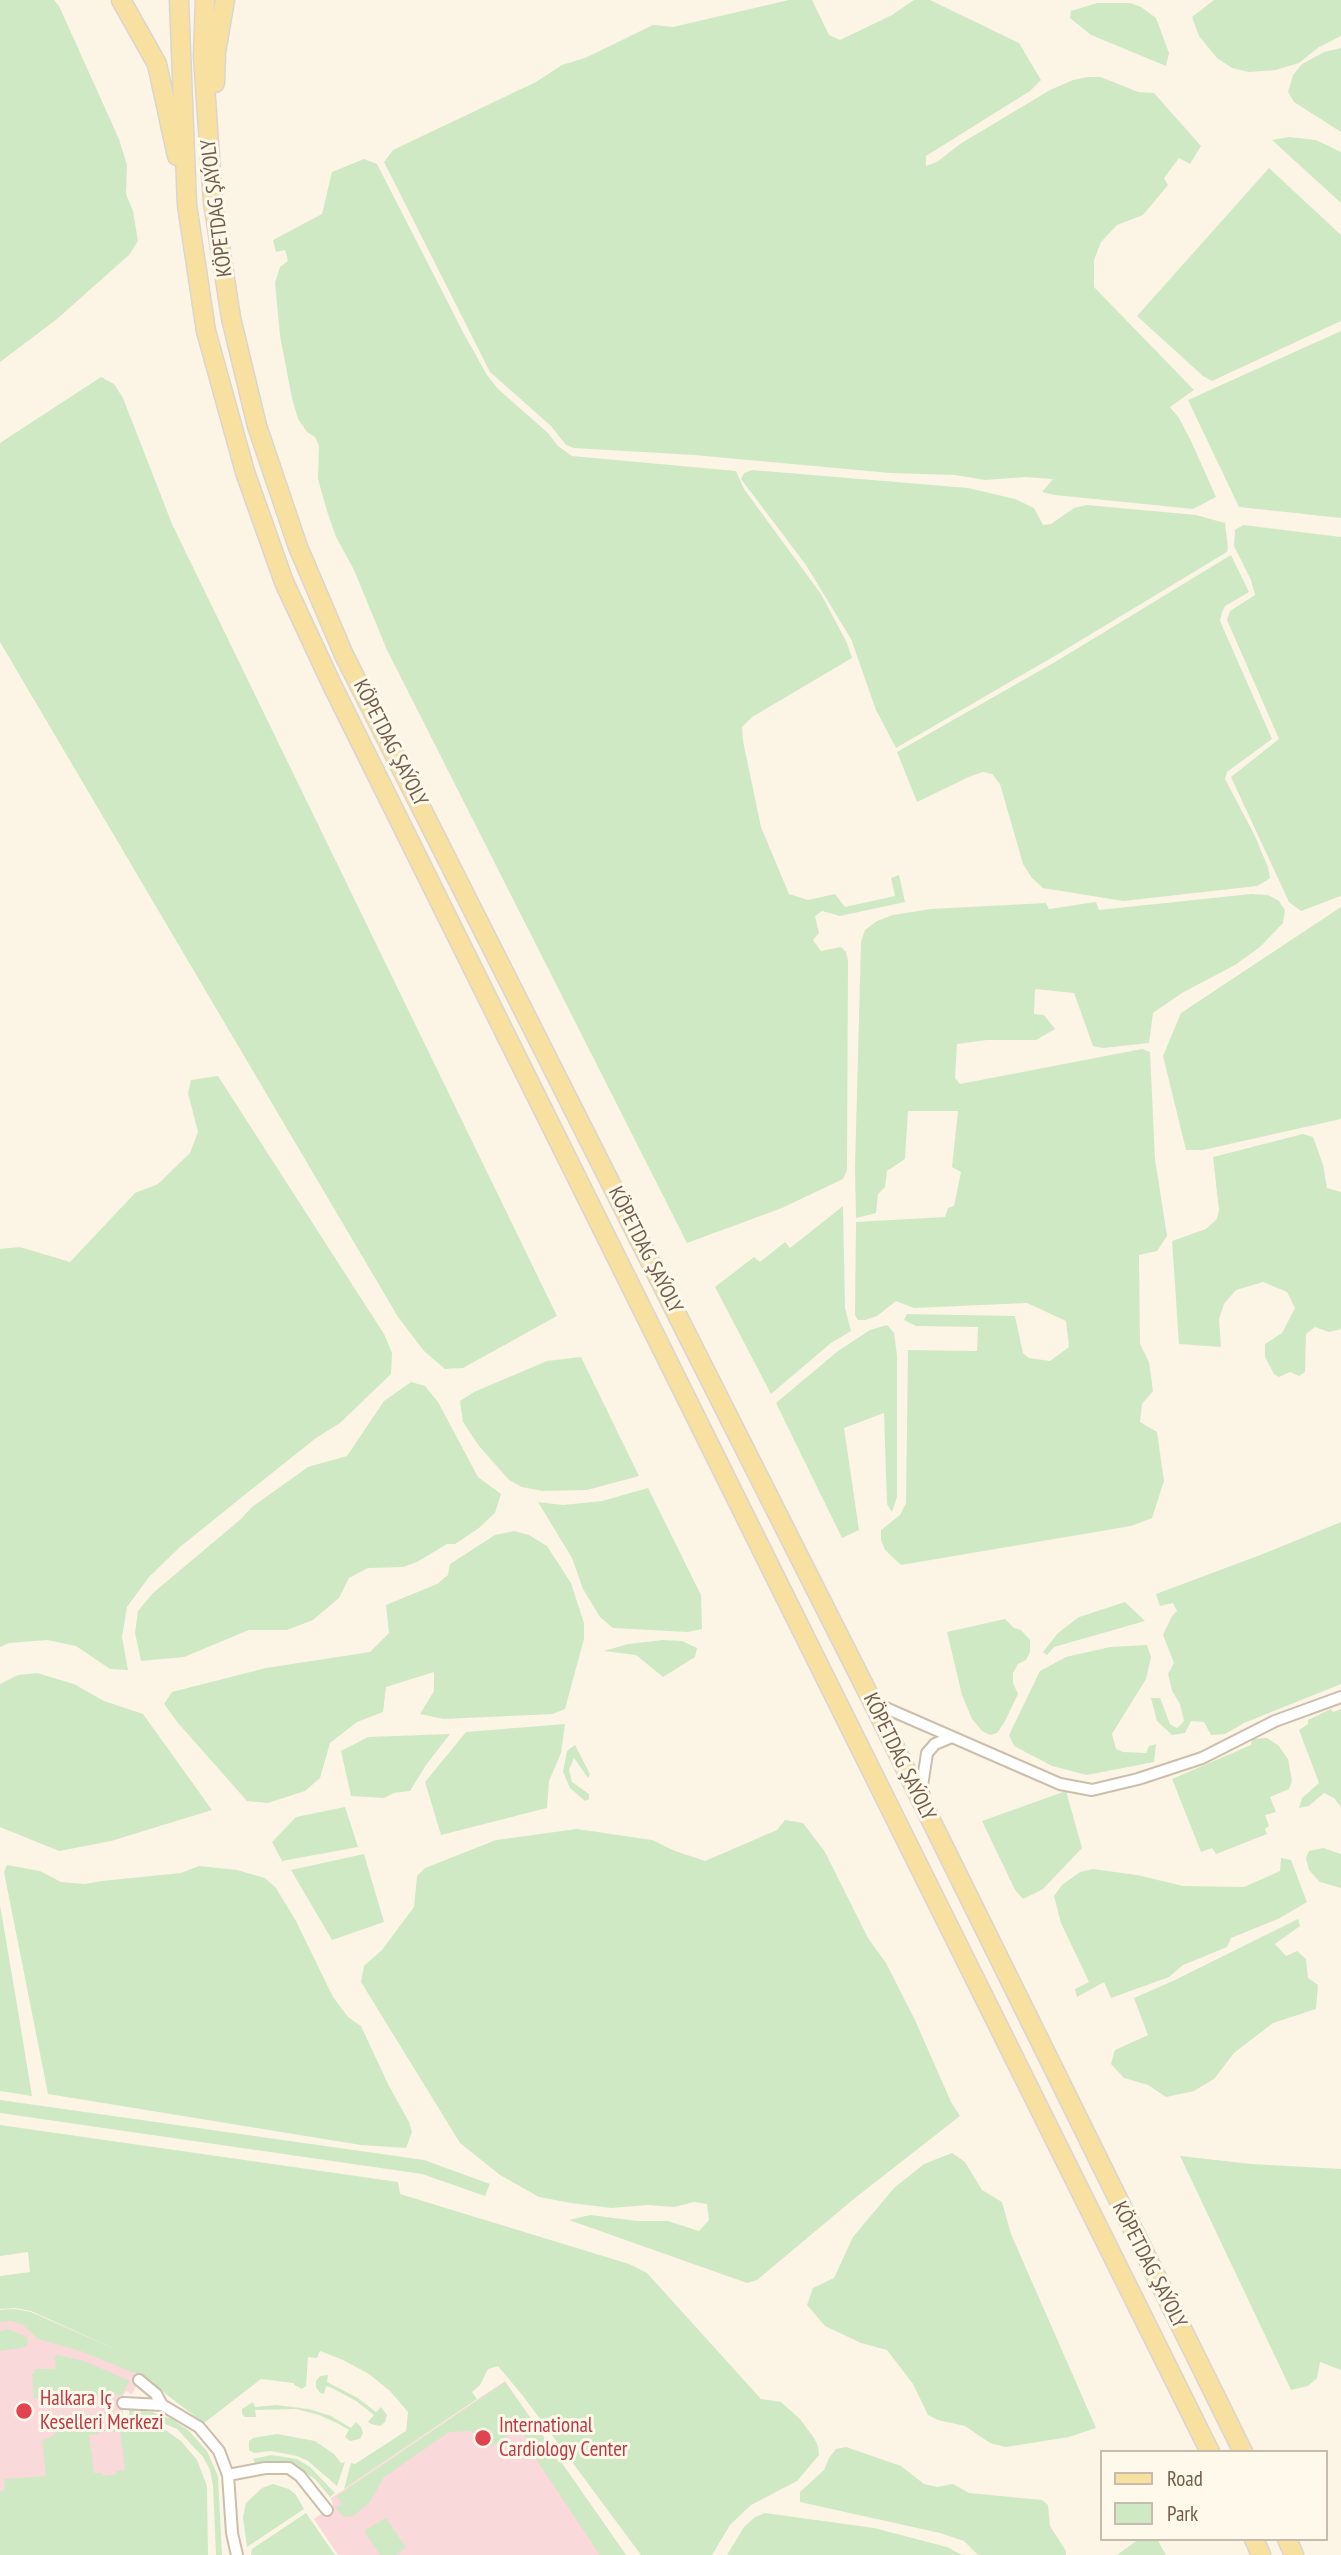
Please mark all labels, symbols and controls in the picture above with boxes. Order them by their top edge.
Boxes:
street label: KÖPETDAG ŞAÝOLY [196,138,238,278]
street label: KÖPETDAG ŞAÝOLY [347,675,433,811]
street label: KÖPETDAG ŞAÝOLY [602,1182,688,1318]
street label: KÖPETDAG ŞAÝOLY [857,1689,941,1825]
street label: KÖPETDAG ŞAÝOLY [1106,2197,1192,2333]
place label: Halkara Iç Keselleri Merkezi [40,2386,164,2436]
marker: Halkara Iç Keselleri Merkezi [14,2401,34,2421]
place label: International Cardiology Center [499,2413,628,2463]
marker: International Cardiology Center [473,2428,493,2448]
legend [1100,2450,1327,2541]
text: Road [1167,2465,1203,2492]
text: Park [1167,2500,1198,2527]

